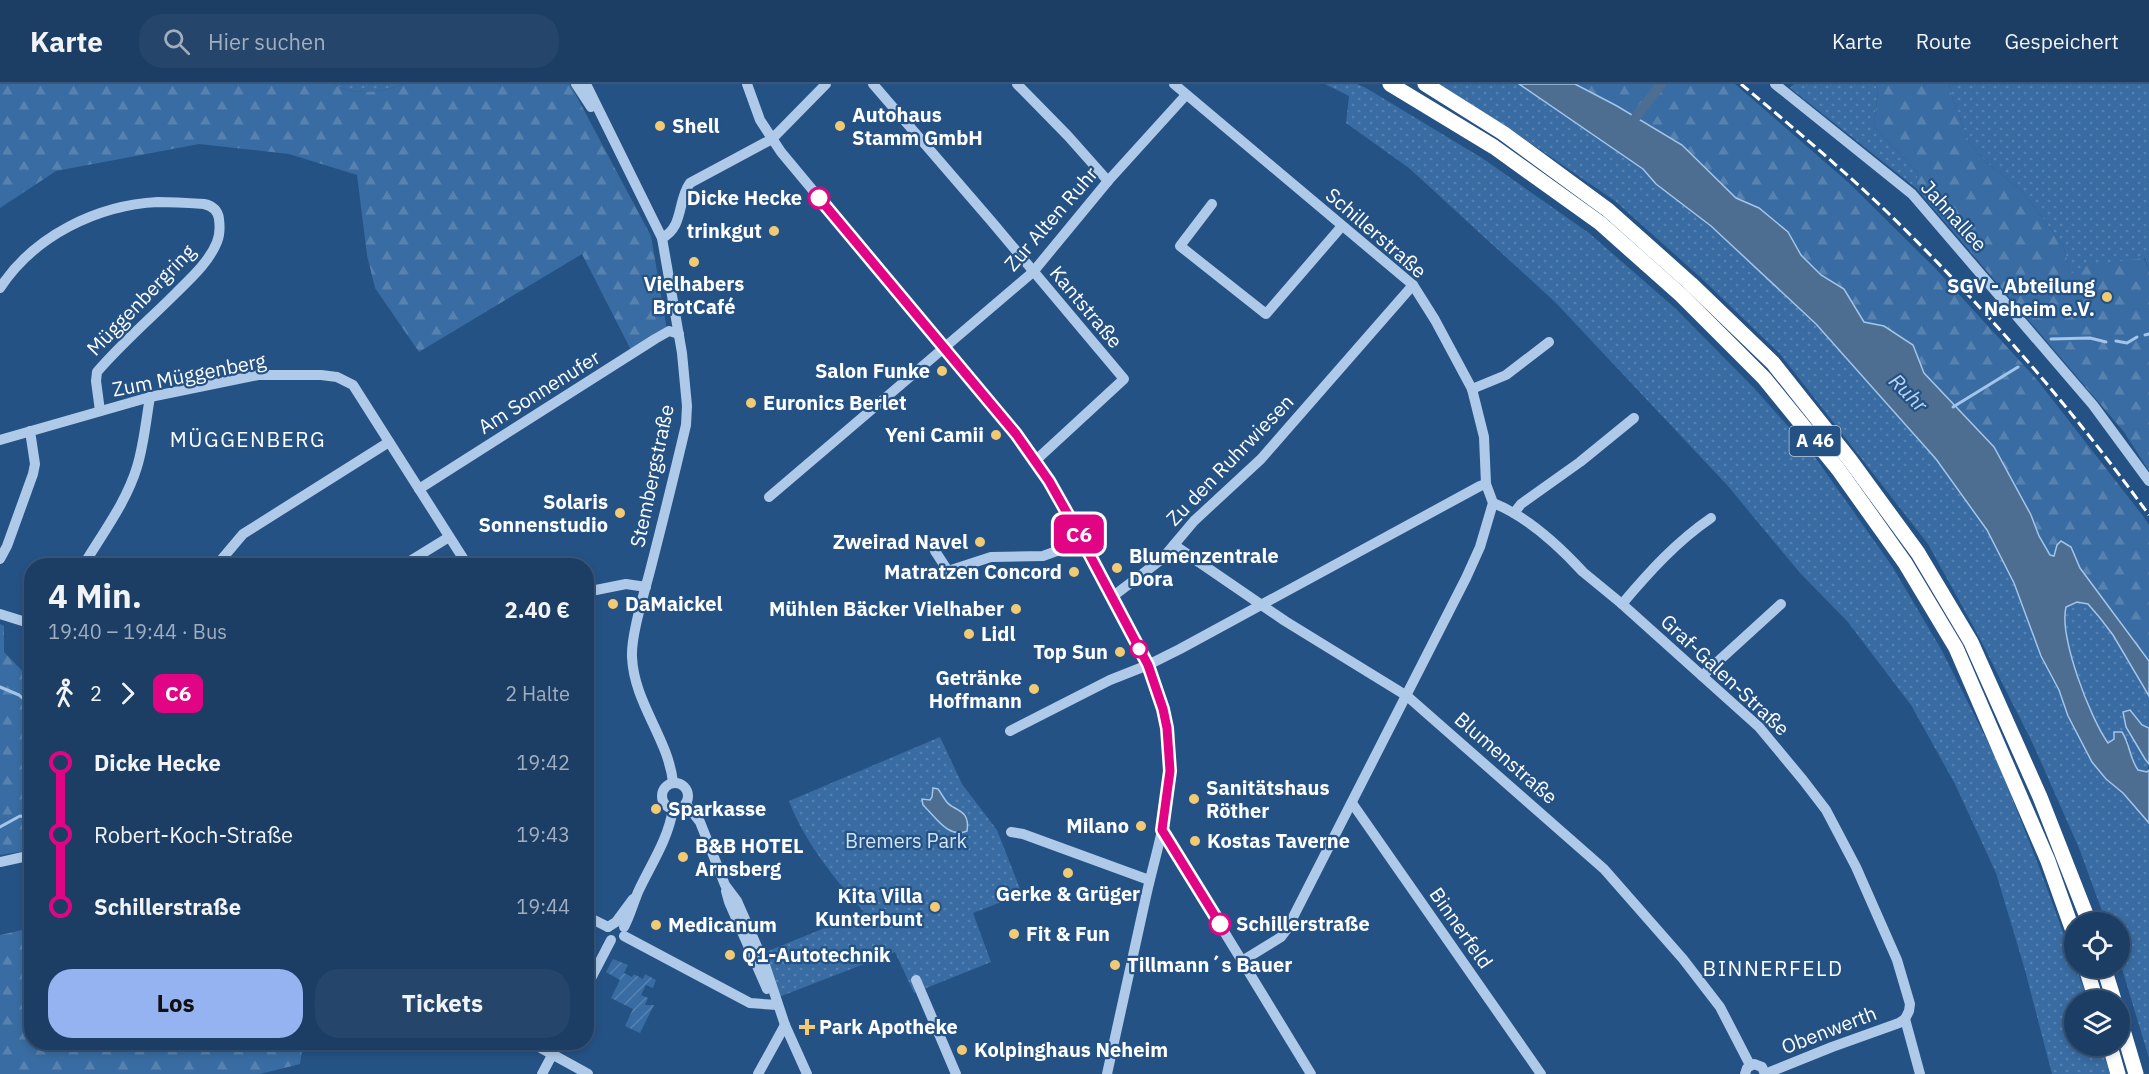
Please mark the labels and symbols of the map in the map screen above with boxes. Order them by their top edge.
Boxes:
place label: Autohaus Stamm GmbH [852,101,983,151]
place label: Shell [672,112,720,139]
marker: Shell [653,119,667,133]
marker: Autohaus Stamm GmbH [833,119,847,133]
street label: Zur Alten Ruhr [998,161,1103,277]
street label: Jahnallee [1915,174,1994,257]
street label: Schillerstraße [1320,181,1433,284]
place label: Dicke Hecke [687,184,802,211]
marker: Dicke Hecke [808,187,830,209]
place label: trinkgut [687,217,762,244]
marker: trinkgut [767,224,781,238]
street label: Müggenbergring [80,238,201,361]
marker: Vielhabers BrotCafé [687,255,701,269]
street label: Kantstraße [1044,260,1129,354]
place label: Vielhabers BrotCafé [644,270,744,320]
place label: SGV - Abteilung Neheim e.V. [1947,272,2096,322]
marker: SGV - Abteilung Neheim e.V. [2100,290,2114,304]
street label: Am Sonnenufer [473,343,605,440]
street label: Zum Müggenberg [110,346,268,403]
place label: Salon Funke [815,357,930,384]
marker: Salon Funke [935,364,949,378]
water label: Ruhr [1883,367,1935,419]
street label: Zu den Ruhrwiesen [1160,388,1299,531]
place label: Euronics Berlet [763,389,907,416]
marker: Euronics Berlet [744,396,758,410]
street label: Stembergstraße [623,402,680,550]
place label: Yeni Camii [885,421,984,448]
district label: MÜGGENBERG [170,425,326,453]
road number: A 46 [1790,426,1840,456]
marker: Yeni Camii [989,428,1003,442]
place label: Solaris Sonnenstudio [479,488,608,538]
marker: Solaris Sonnenstudio [613,506,627,520]
line badge: C6 [1052,514,1106,554]
place label: Zweirad Navel [833,528,968,555]
marker: Zweirad Navel [973,535,987,549]
place label: Blumenzentrale Dora [1129,542,1279,592]
place label: Matratzen Concord [884,558,1062,585]
marker: Blumenzentrale Dora [1110,561,1124,575]
marker: Matratzen Concord [1067,565,1081,579]
place label: DaMaickel [625,590,722,617]
place label: Mühlen Bäcker Vielhaber [769,595,1004,622]
marker: DaMaickel [606,597,620,611]
marker: Mühlen Bäcker Vielhaber [1009,602,1023,616]
street label: Graf-Galen-Straße [1655,608,1796,741]
place label: Lidl [981,620,1016,647]
marker: Lidl [962,627,976,641]
place label: Top Sun [1033,638,1108,665]
unlabelled marker [1130,640,1148,658]
marker: Top Sun [1113,645,1127,659]
place label: Getränke Hoffmann [929,664,1022,714]
marker: Getränke Hoffmann [1027,682,1041,696]
street label: Blumenstraße [1449,705,1564,810]
place label: Sanitätshaus Röther [1206,774,1329,824]
marker: Sanitätshaus Röther [1187,792,1201,806]
place label: Sparkasse [668,795,766,822]
marker: Sparkasse [649,802,663,816]
place label: Milano [1066,812,1129,839]
marker: Milano [1134,819,1148,833]
park label: Bremers Park [845,827,967,854]
place label: Kostas Taverne [1207,827,1350,854]
place label: B&B HOTEL Arnsberg [695,832,804,882]
marker: Kostas Taverne [1188,834,1202,848]
marker: B&B HOTEL Arnsberg [676,850,690,864]
marker: Gerke & Grüger [1061,866,1075,880]
place label: Gerke & Grüger [996,880,1140,907]
place label: Kita Villa Kunterbunt [815,882,923,932]
street label: Binnerfeld [1424,882,1499,974]
marker: Kita Villa Kunterbunt [928,900,942,914]
place label: Schillerstraße [1236,910,1370,937]
place label: Medicanum [668,911,777,938]
marker: Schillerstraße [1209,913,1231,935]
marker: Medicanum [649,918,663,932]
place label: Fit & Fun [1026,920,1110,947]
marker: Fit & Fun [1007,927,1021,941]
place label: Q1-Autotechnik [742,941,891,968]
marker: Q1-Autotechnik [723,948,737,962]
place label: Tillmann´s Bauer [1127,951,1292,978]
district label: BINNERFELD [1702,954,1844,982]
marker: Tillmann´s Bauer [1108,958,1122,972]
street label: Obenwerth [1777,999,1880,1060]
place label: Park Apotheke [819,1013,958,1040]
marker: Park Apotheke [800,1020,814,1034]
place label: Kolpinghaus Neheim [974,1036,1168,1063]
marker: Kolpinghaus Neheim [955,1043,969,1057]

